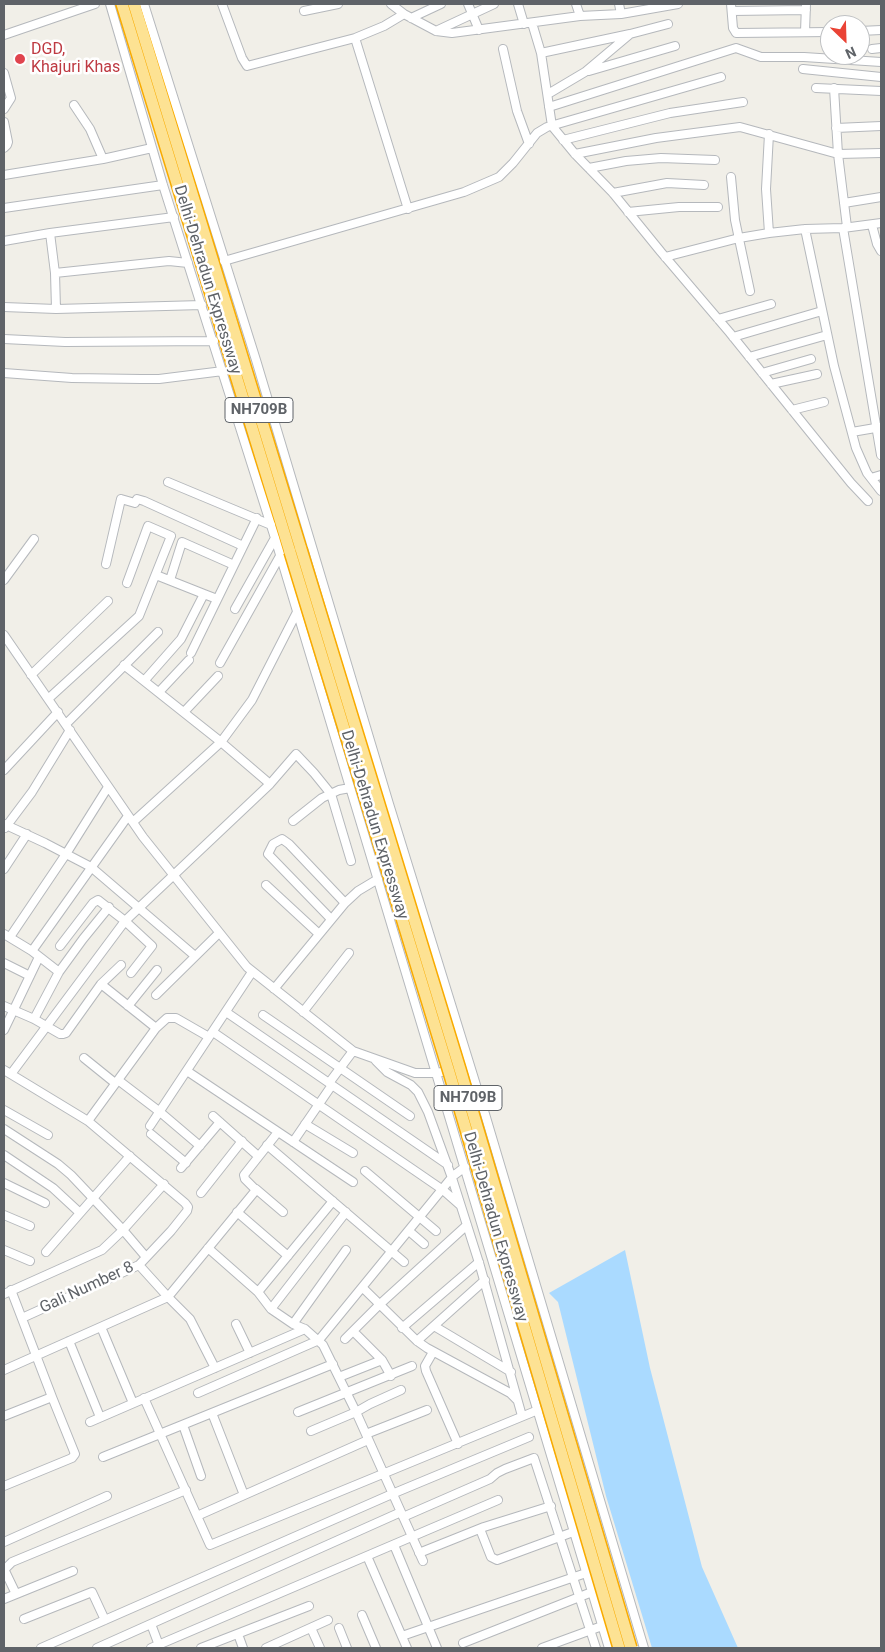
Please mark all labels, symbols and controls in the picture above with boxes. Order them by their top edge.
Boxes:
north arrow [820,15,870,65]
place label: DGD, Khajuri Khas [31,40,120,78]
text: N [843,43,858,62]
marker: DGD, Khajuri Khas [13,52,27,66]
street label: Delhi-Dehradun Expressway [169,183,245,377]
road number: NH709B [225,398,293,422]
street label: Delhi-Dehradun Expressway [336,728,412,922]
road number: NH709B [434,1086,502,1110]
street label: Delhi-Dehradun Expressway [459,1130,531,1324]
street label: Gali Number 8 [37,1258,137,1318]

